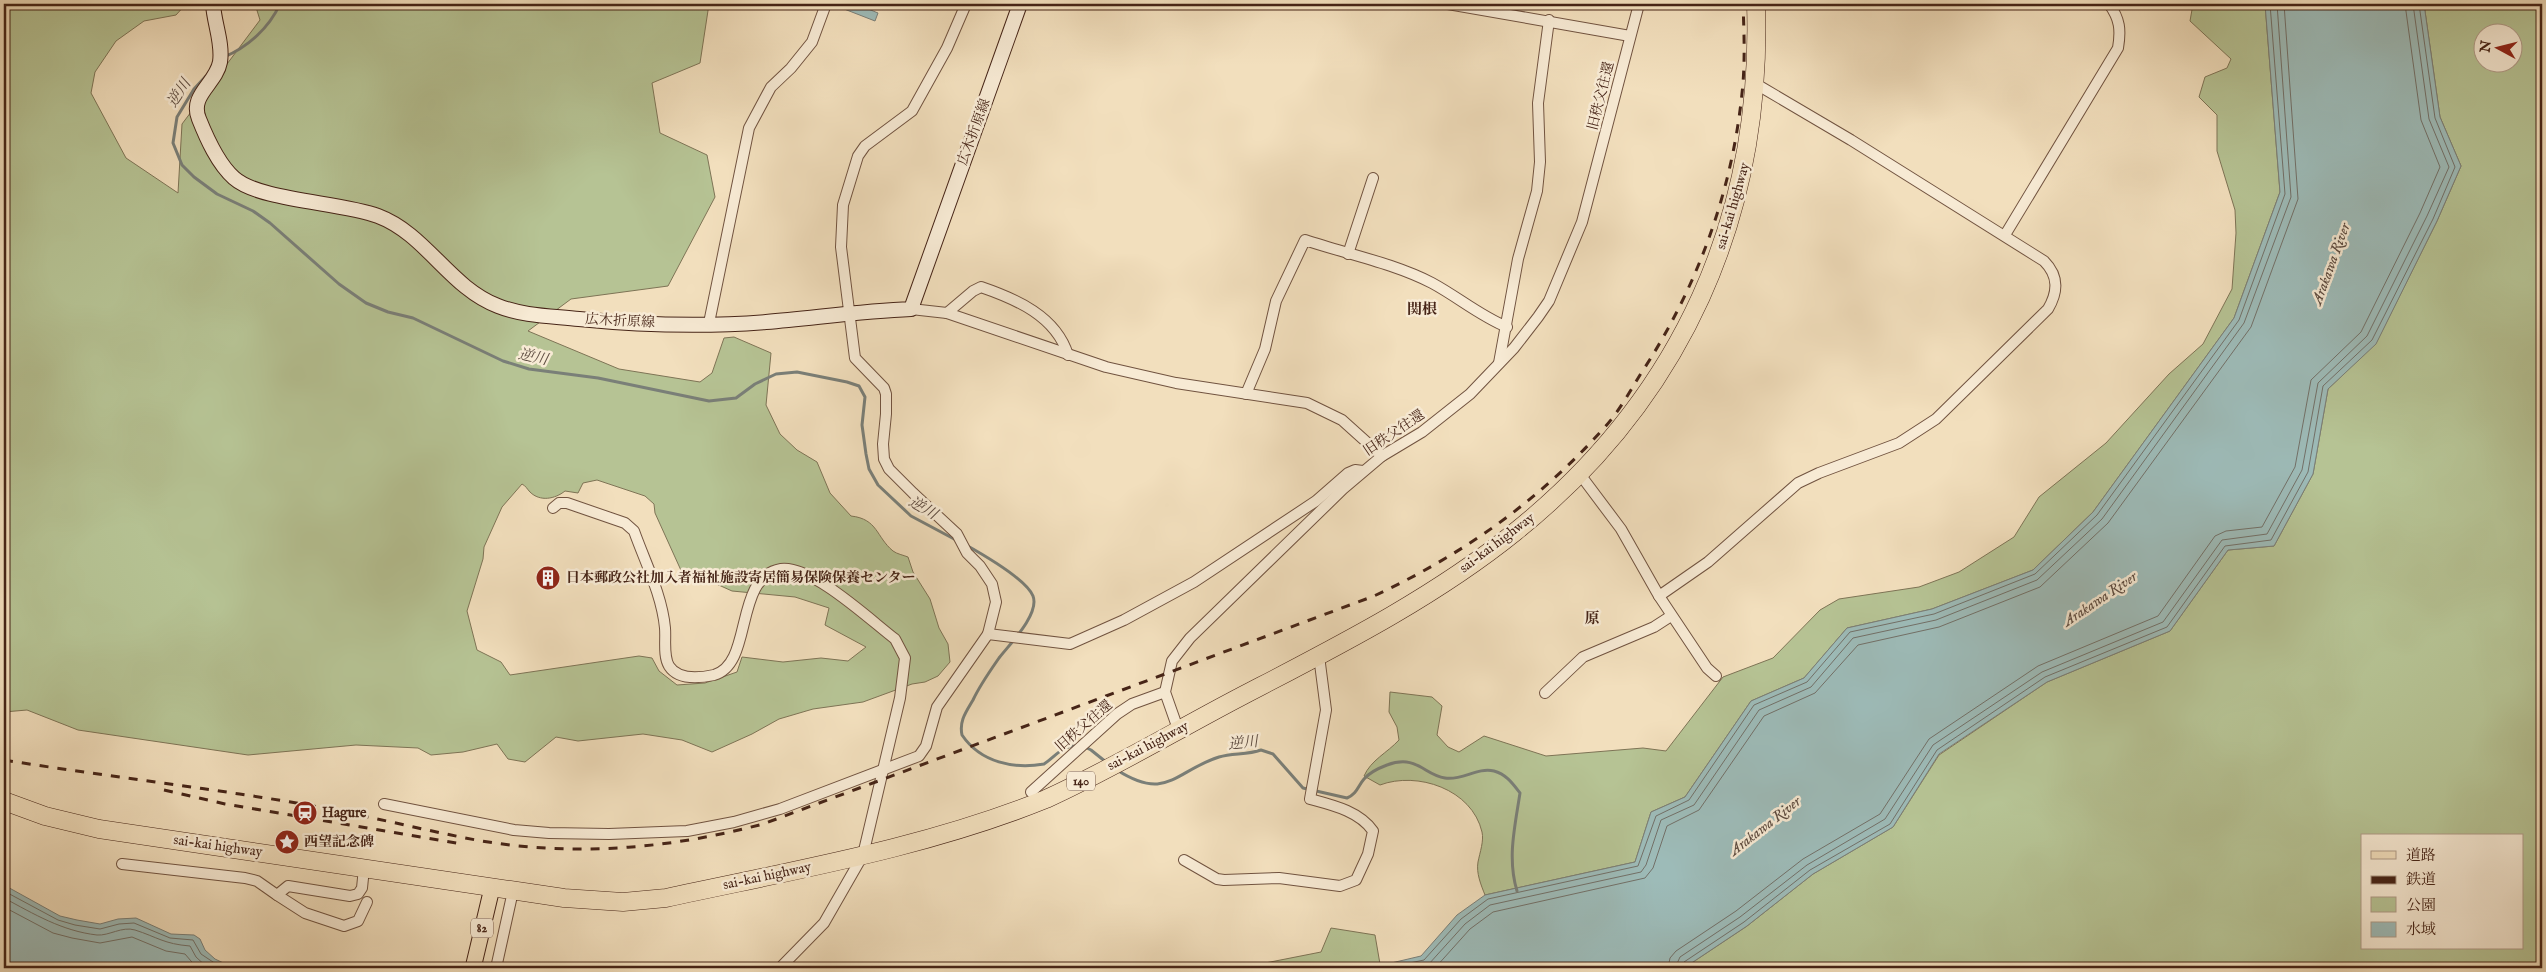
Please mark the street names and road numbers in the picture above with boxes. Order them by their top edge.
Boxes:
street label: 旧秩父往還 [1584,60,1618,132]
street label: 広木折原線 [954,96,994,168]
street label: sai-kai highway [1712,160,1754,252]
street label: 広木折原線 [585,310,655,332]
street label: 旧秩父往還 [1360,406,1428,460]
street label: sai-kai highway [1456,509,1538,577]
street label: 旧秩父往還 [1052,696,1116,756]
street label: sai-kai highway [1104,717,1192,775]
road number: 140 [1067,771,1095,790]
street label: sai-kai highway [172,831,264,861]
street label: sai-kai highway [721,858,813,894]
road number: 82 [471,918,493,938]

